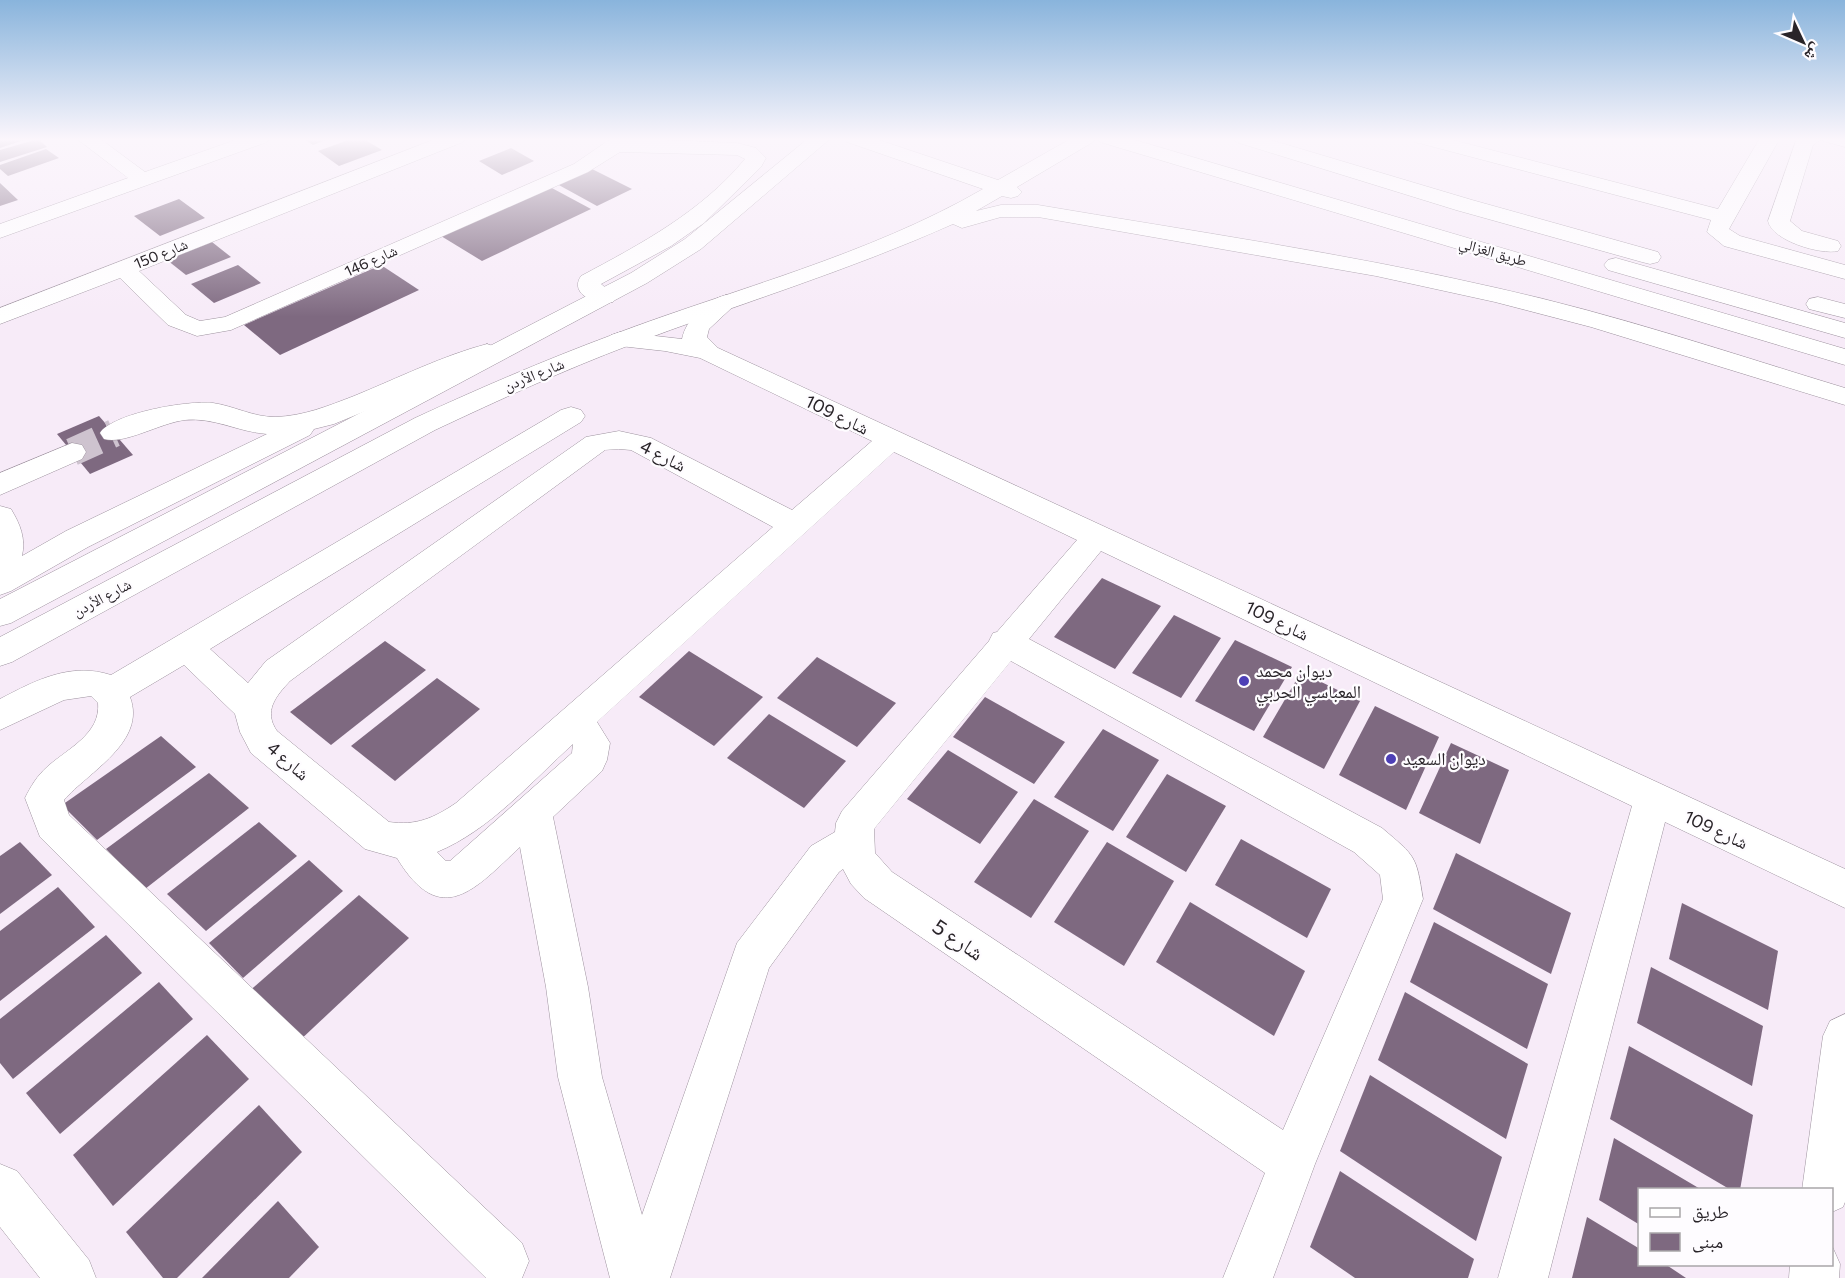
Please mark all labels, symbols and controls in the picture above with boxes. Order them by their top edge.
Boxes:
north arrow [1773,12,1833,72]
text: ش [1801,39,1827,65]
street label: طريق الغزالي [1456,233,1529,273]
street label: شارع 150 [131,234,191,274]
street label: شارع 146 [341,240,401,282]
street label: شارع الأردن [501,354,567,396]
street label: شارع 109 [802,389,873,440]
street label: شارع 4 [636,434,690,477]
street label: شارع الأردن [69,574,135,622]
street label: شارع 109 [1242,595,1313,646]
place label: ديوان محمد المعباسي الحربي [1256,659,1361,707]
marker: ديوان محمد المعباسي الحربي [1237,674,1251,688]
street label: شارع 4 [262,736,314,785]
place label: ديوان السعيد [1403,747,1486,770]
marker: ديوان السعيد [1384,752,1398,766]
street label: شارع 109 [1681,805,1752,854]
street label: شارع 5 [928,913,989,966]
legend [1638,1188,1833,1266]
text: طريق [1692,1200,1729,1223]
text: مبنى [1692,1230,1723,1253]

